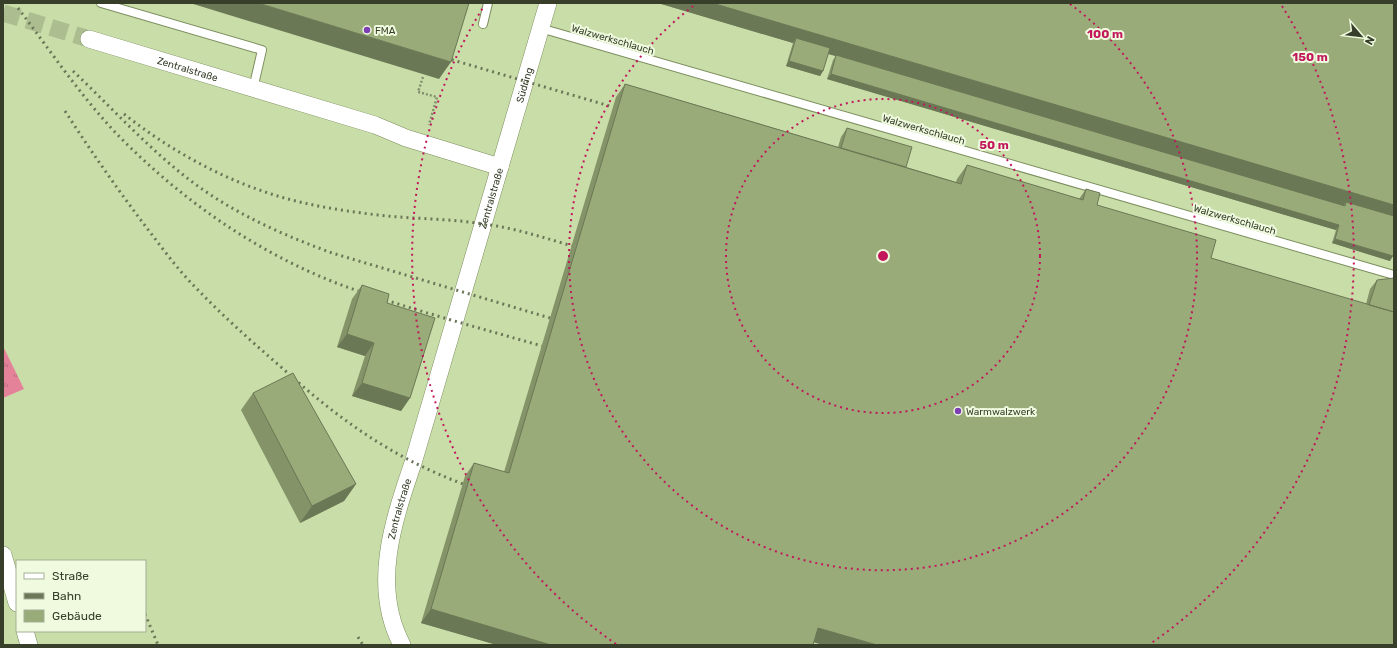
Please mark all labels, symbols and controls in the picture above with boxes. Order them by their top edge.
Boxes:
north arrow [1341,16,1381,56]
street label: Walzwerkschlauch [570,22,655,58]
marker: FMA [362,25,372,35]
place label: FMA [375,25,396,37]
text: 100 m [1087,27,1123,41]
text: N [1362,34,1377,47]
text: 150 m [1292,50,1328,64]
street label: Zentralstraße [156,55,220,85]
street label: Südring [514,66,536,104]
street label: Walzwerkschlauch [881,112,966,148]
text: 50 m [979,138,1009,152]
street label: Zentralstraße [477,166,506,230]
street label: Walzwerkschlauch [1192,202,1277,238]
centre of rings [876,249,890,263]
marker: Warmwalzwerk [953,406,963,416]
place label: Warmwalzwerk [966,406,1036,418]
street label: Zentralstraße [386,477,415,541]
legend [16,560,146,632]
text: Straße [52,569,89,583]
text: Bahn [52,589,81,603]
text: Gebäude [52,609,102,623]

